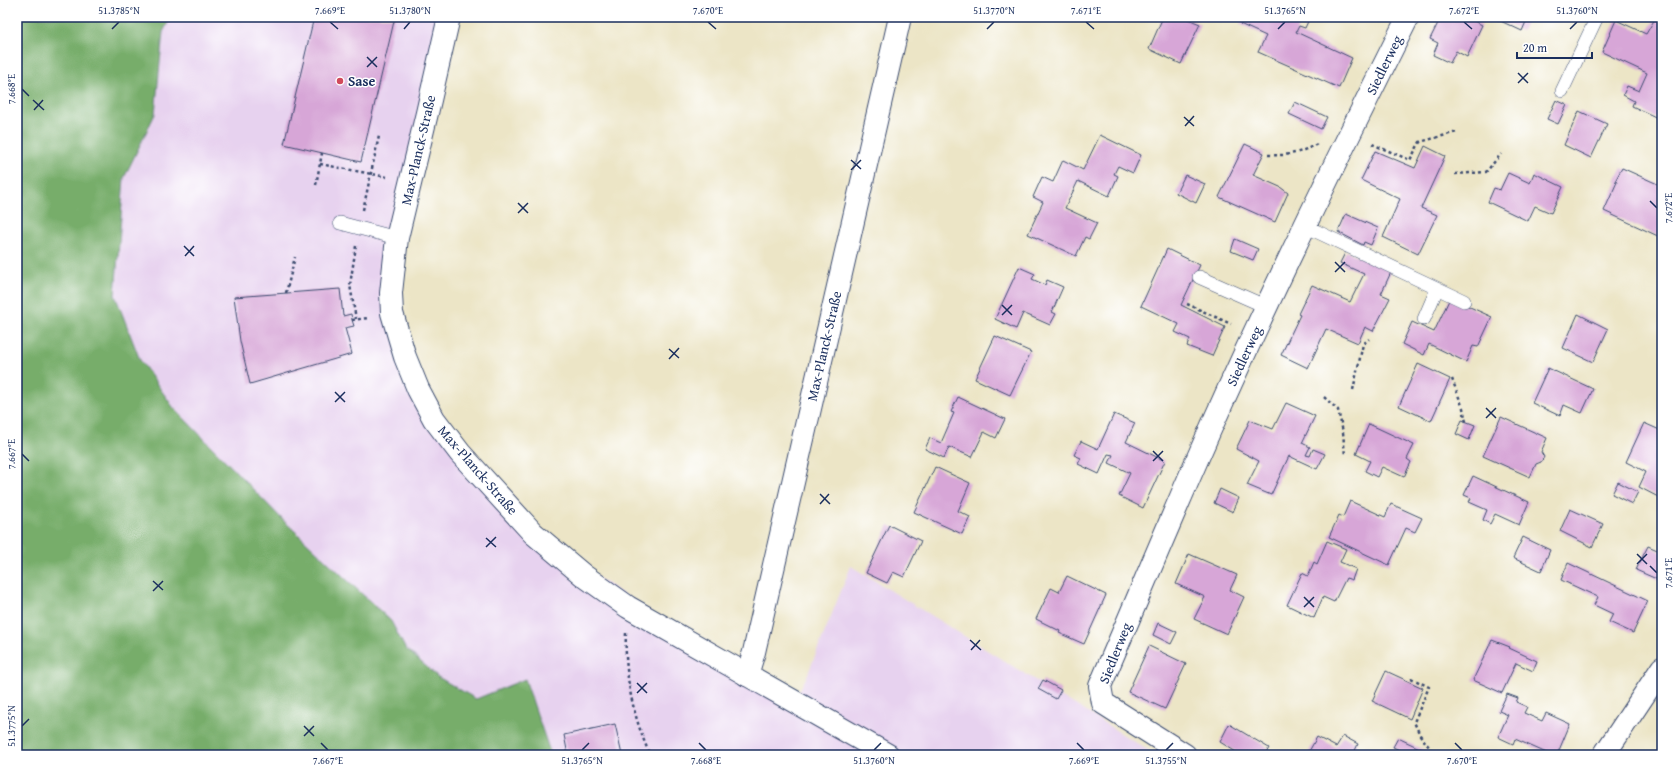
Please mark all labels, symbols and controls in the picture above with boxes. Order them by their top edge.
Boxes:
text: 51.3785°N [98,3,140,18]
text: 7.669°E [315,3,345,18]
text: 51.3780°N [389,3,431,18]
text: 7.670°E [693,3,723,18]
text: 51.3770°N [973,3,1015,18]
text: 7.671°E [1071,3,1101,18]
text: 51.3765°N [1264,3,1306,18]
text: 7.672°E [1449,3,1479,18]
text: 51.3760°N [1556,3,1598,18]
street label: Siedlerweg [1361,32,1407,98]
scale bar [1517,34,1592,60]
text: 20 m [1523,39,1547,56]
place label: Sase [348,71,376,91]
text: 7.668°E [4,74,19,104]
marker: Sase [335,76,345,86]
street label: Max-Planck-Straße [396,92,441,207]
text: 7.672°E [1661,193,1676,223]
street label: Max-Planck-Straße [802,288,847,403]
street label: Siedlerweg [1221,323,1267,389]
street label: Max-Planck-Straße [433,421,523,519]
text: 7.667°E [4,439,19,469]
text: 7.671°E [1661,558,1676,588]
street label: Siedlerweg [1094,619,1136,687]
text: 51.3775°N [4,705,19,747]
text: 7.667°E [313,753,343,768]
text: 51.3765°N [561,753,603,768]
text: 7.668°E [691,753,721,768]
text: 51.3760°N [853,753,895,768]
text: 7.669°E [1069,753,1099,768]
text: 51.3755°N [1145,753,1187,768]
text: 7.670°E [1447,753,1477,768]

